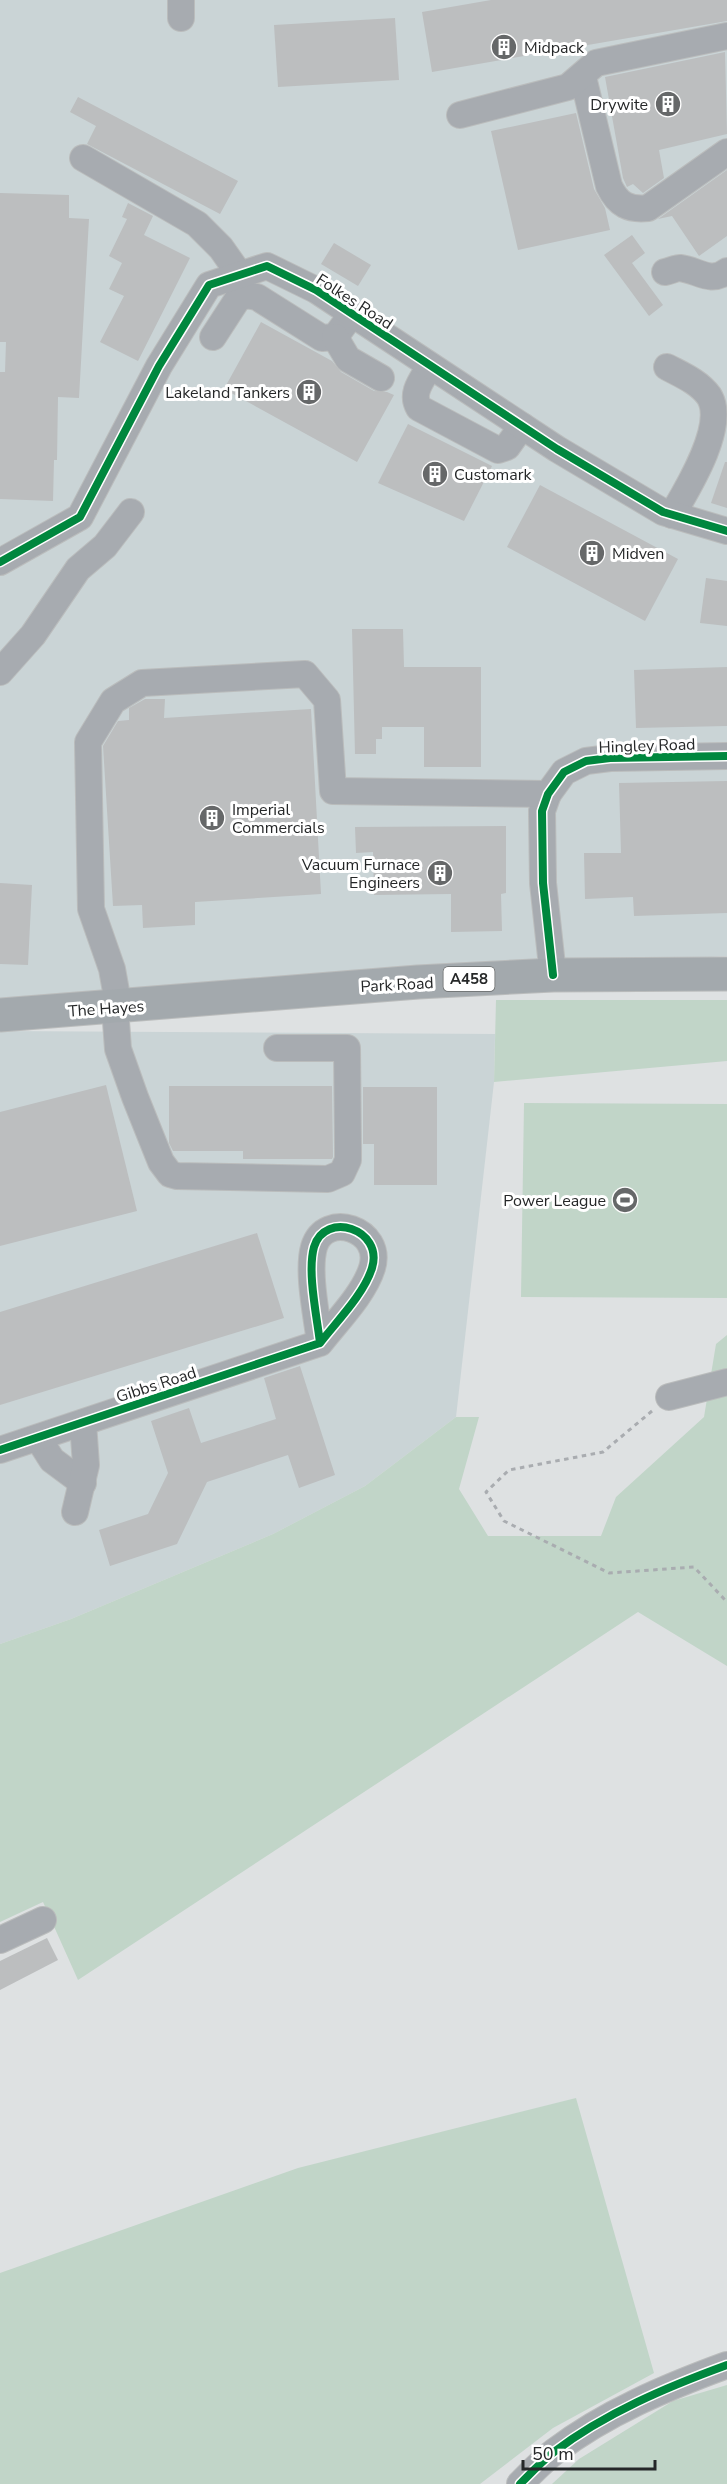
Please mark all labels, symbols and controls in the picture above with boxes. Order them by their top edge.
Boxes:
building icon: Midpack [489,32,519,62]
place label: Midpack [524,37,585,59]
building icon: Drywite [653,89,683,119]
place label: Drywite [590,94,648,116]
street label: Folkes Road [312,269,397,335]
building icon: Lakeland Tankers [294,377,324,407]
place label: Lakeland Tankers [165,382,290,404]
building icon: Customark [420,459,450,489]
place label: Customark [454,464,532,486]
building icon: Midven [577,538,607,568]
place label: Midven [612,543,664,565]
street label: Hingley Road [598,733,696,759]
place label: Imperial Commercials [232,799,325,839]
building icon: Imperial Commercials [197,803,227,833]
place label: Vacuum Furnace Engineers [301,854,420,894]
building icon: Vacuum Furnace Engineers [425,858,455,888]
road number: A458 [444,967,494,991]
street label: Park Road [360,972,434,998]
street label: The Hayes [67,995,145,1023]
sports icon: Power League [610,1185,640,1215]
place label: Power League [503,1190,606,1212]
street label: Gibbs Road [113,1362,199,1408]
scale bar [523,2433,655,2471]
text: 50 m [532,2442,574,2466]

